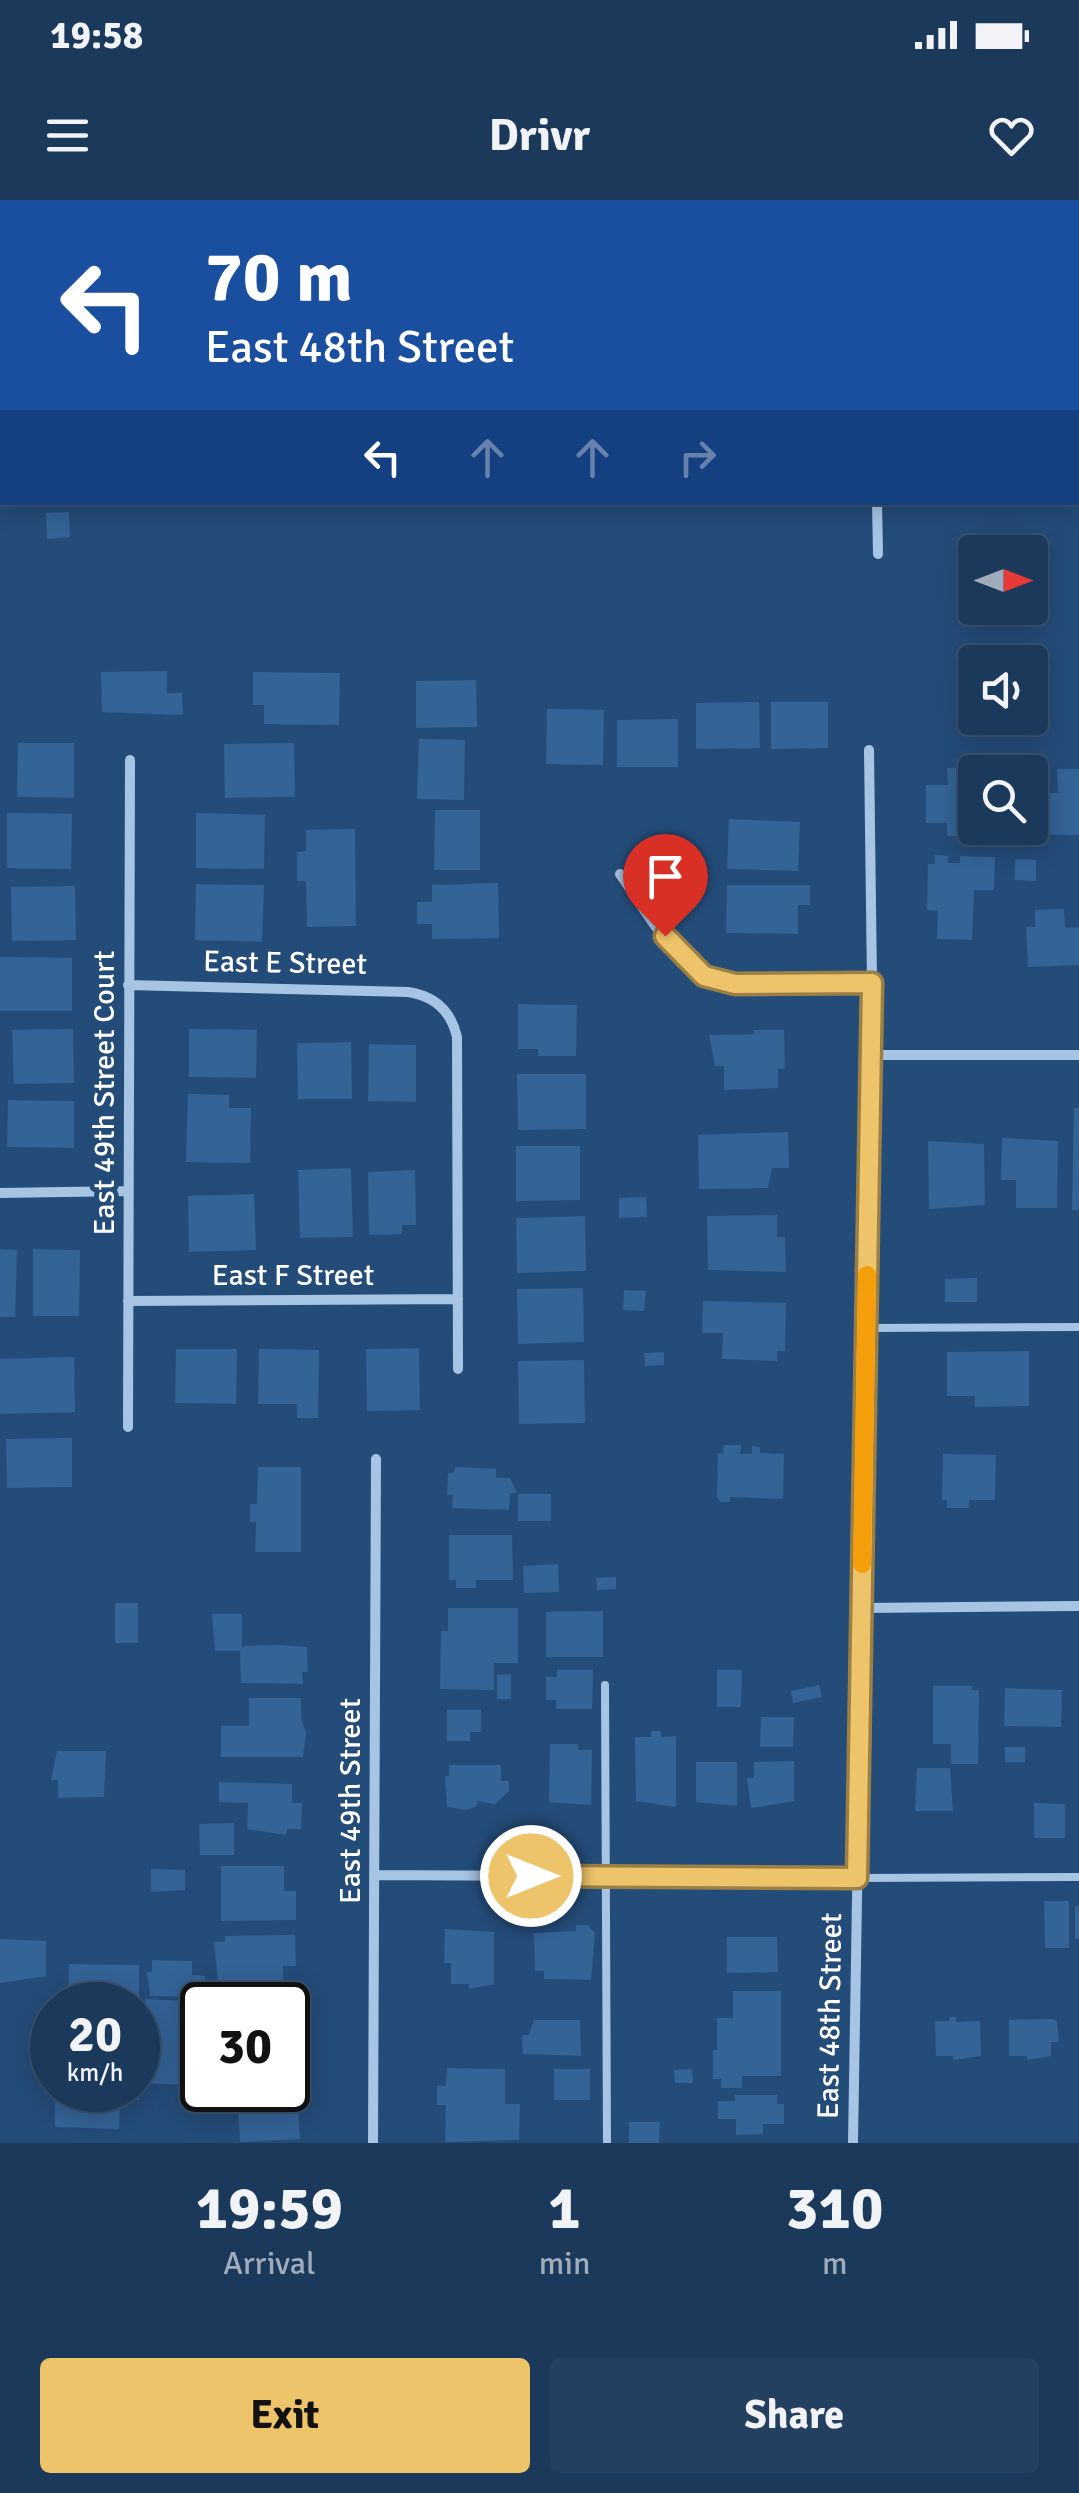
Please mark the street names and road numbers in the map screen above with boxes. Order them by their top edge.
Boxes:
street label: East E Street [203,943,367,983]
street label: East 49th Street Court [86,951,123,1235]
street label: East F Street [212,1257,374,1294]
street label: East 49th Street [332,1698,369,1904]
street label: East 48th Street [810,1913,850,2119]

